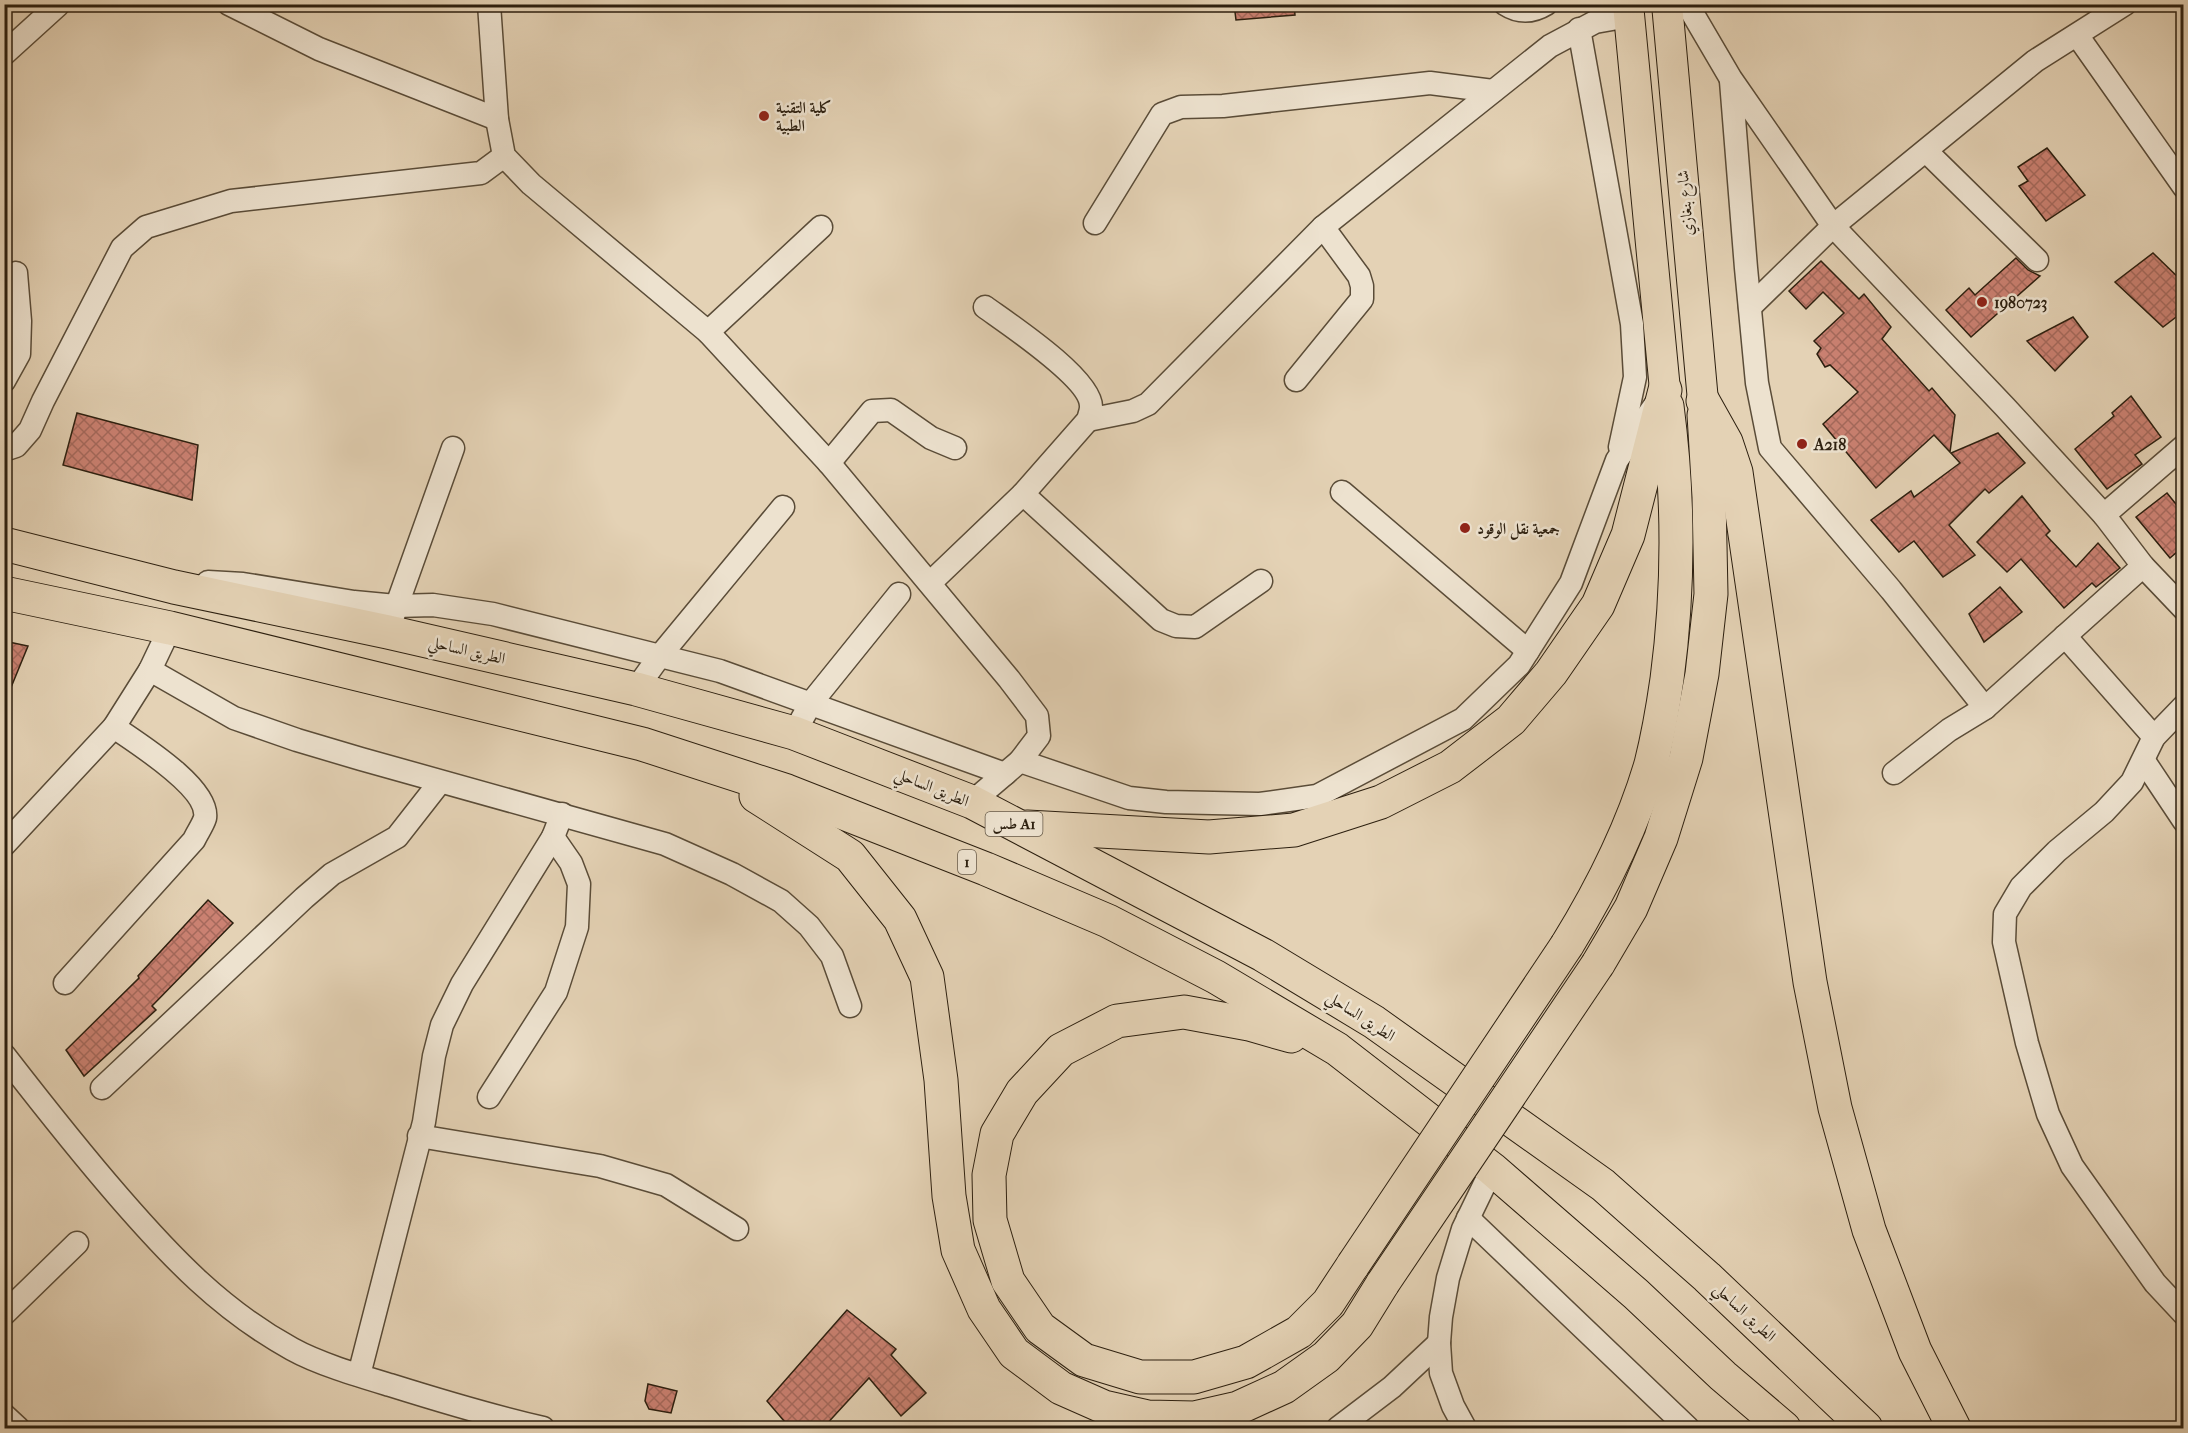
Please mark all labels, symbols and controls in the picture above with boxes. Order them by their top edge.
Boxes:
place label: كلية التقنية الطبية [776,98,832,135]
marker: كلية التقنية الطبية [757,109,771,123]
street label: شارع بنغازي [1673,169,1701,237]
place label: 1980723 [1994,293,2047,313]
marker: 1980723 [1975,295,1989,309]
place label: A218 [1813,435,1846,454]
marker: A218 [1795,437,1809,451]
place label: جمعية نقل الوقود [1477,519,1560,540]
marker: جمعية نقل الوقود [1458,521,1472,535]
street label: الطريق الساحلي [425,632,507,674]
street label: الطريق الساحلي [890,764,972,816]
road number: طس A1 [986,812,1042,836]
road number: 1 [958,850,976,874]
street label: الطريق الساحلي [1320,987,1399,1050]
street label: الطريق الساحلي [1706,1278,1780,1350]

